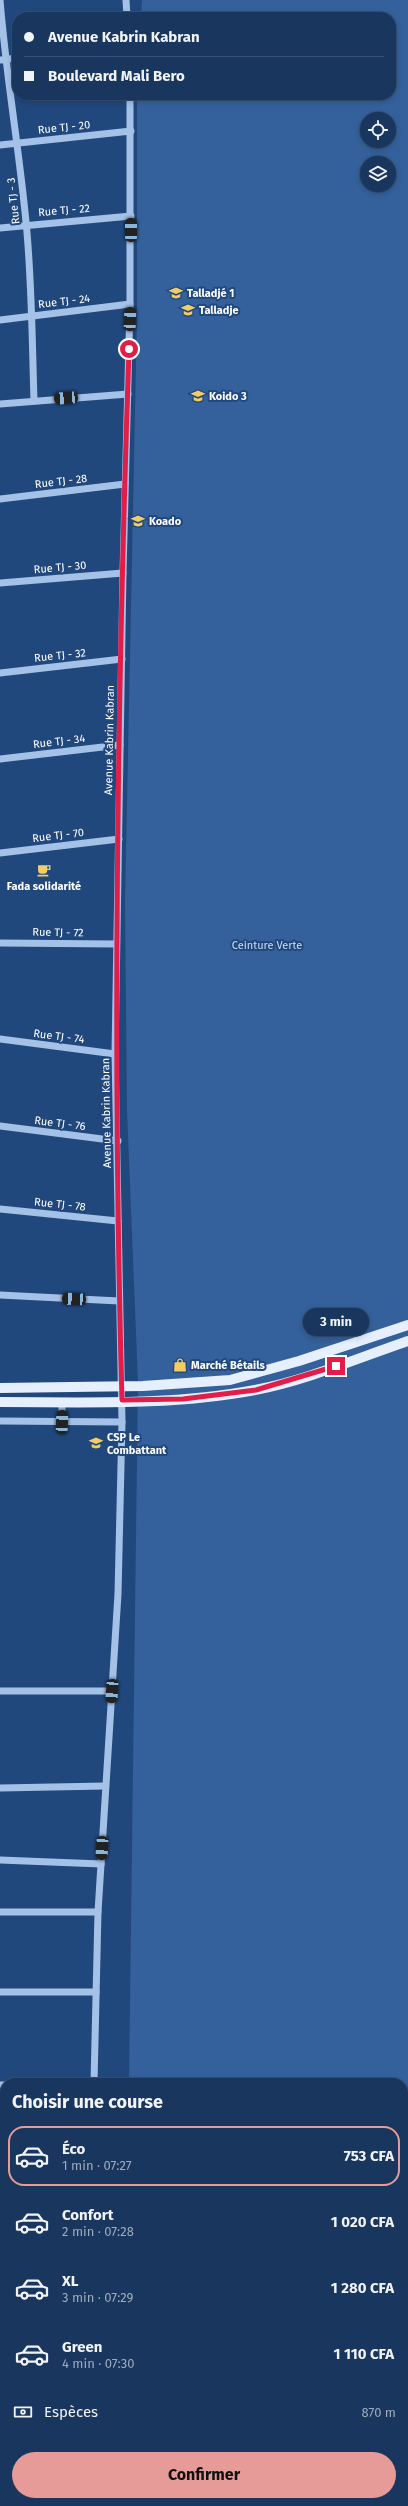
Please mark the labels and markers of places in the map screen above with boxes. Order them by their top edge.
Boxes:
school or university icon: Talladjé 1 [168,285,184,301]
place label: Talladjé 1 [187,287,234,300]
school or university icon: Talladje [180,302,196,318]
place label: Talladje [199,304,239,317]
school or university icon: Koido 3 [190,388,206,404]
place label: Koido 3 [209,390,247,403]
school or university icon: Koado [130,513,146,529]
place label: Koado [149,515,182,528]
cafe icon: Fada solidarité [36,862,52,878]
place label: Fada solidarité [7,880,81,893]
shop icon: Marché Bétails [172,1357,188,1373]
place label: Marché Bétails [191,1359,265,1372]
place label: CSP Le Combattant [107,1431,167,1457]
school or university icon: CSP Le Combattant [88,1435,104,1451]

